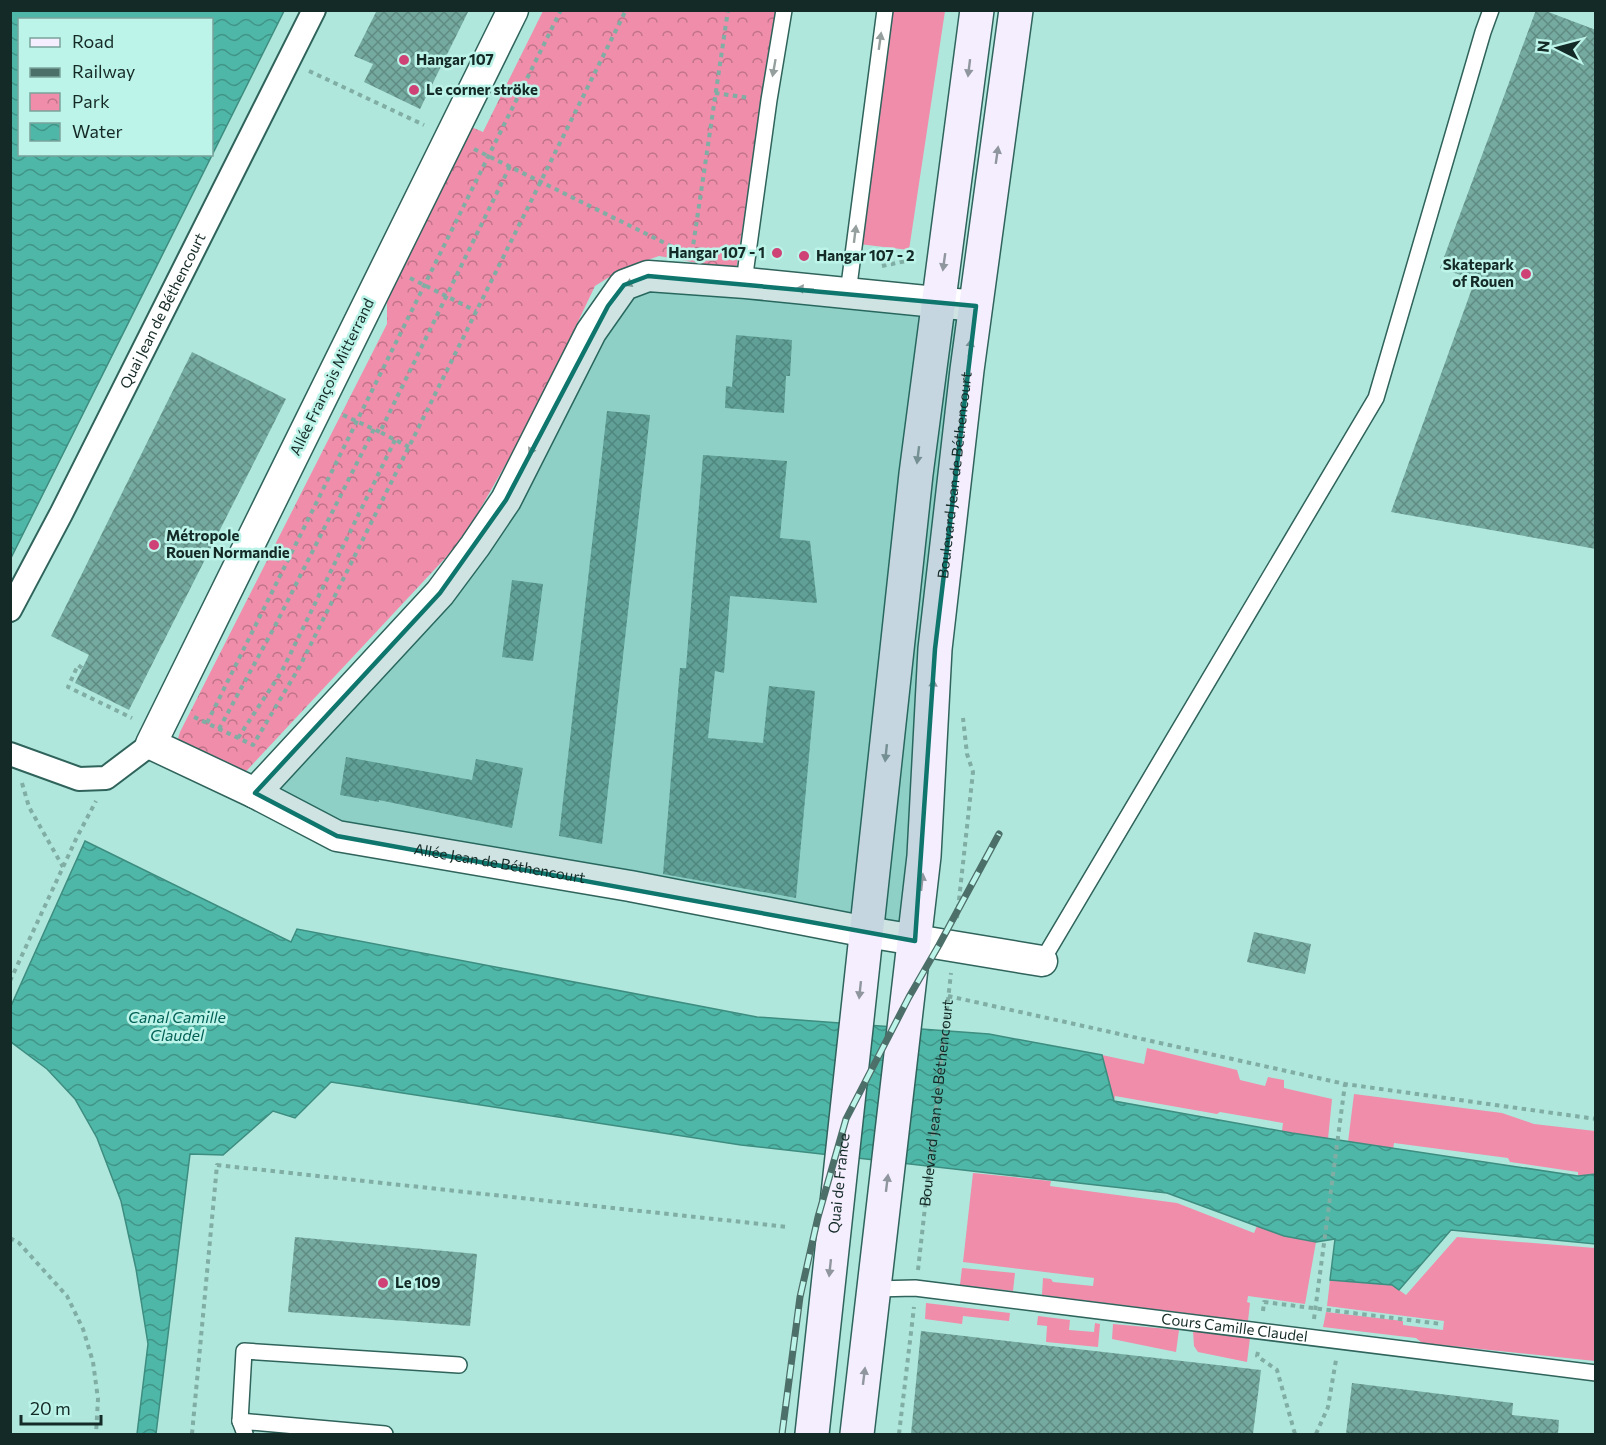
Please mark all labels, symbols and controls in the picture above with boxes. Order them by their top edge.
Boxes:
legend [18,18,213,156]
north arrow [1528,18,1588,78]
text: Road [72,30,114,52]
one-way arrow [876,31,885,50]
text: N [1533,39,1553,53]
place label: Hangar 107 [416,50,494,68]
marker: Hangar 107 [397,53,411,67]
one-way arrow [770,59,779,78]
one-way arrow [964,59,973,78]
text: Railway [72,60,135,82]
place label: Le corner ströke [426,80,538,98]
marker: Le corner ströke [407,83,421,97]
text: Park [72,90,110,112]
text: Water [72,120,123,142]
one-way arrow [992,145,1001,164]
one-way arrow [850,225,860,244]
street label: Quai Jean de Béthencourt [115,229,209,391]
place label: Hangar 107 - 1 [668,243,765,261]
marker: Hangar 107 - 1 [770,246,784,260]
place label: Hangar 107 - 2 [816,246,915,264]
marker: Hangar 107 - 2 [797,249,811,263]
one-way arrow [939,252,949,271]
place label: Skatepark of Rouen [1443,255,1514,290]
marker: Skatepark of Rouen [1519,267,1533,281]
one-way arrow [624,278,642,287]
one-way arrow [796,284,815,294]
street label: Allée François Mitterrand [285,295,377,458]
one-way arrow [966,338,975,357]
street label: Boulevard Jean de Béthencourt [933,371,975,580]
one-way arrow [528,438,538,455]
one-way arrow [914,446,923,465]
place label: Métropole Rouen Normandie [166,526,290,561]
marker: Métropole Rouen Normandie [147,538,161,552]
one-way arrow [928,678,938,697]
one-way arrow [881,744,891,763]
street label: Allée Jean de Béthencourt [413,839,587,886]
one-way arrow [917,873,926,892]
one-way arrow [855,981,865,1000]
street label: Boulevard Jean de Béthencourt [915,998,956,1207]
water label: Canal Camille Claudel [128,1007,227,1044]
street label: Quai de France [824,1132,853,1234]
one-way arrow [882,1173,891,1192]
one-way arrow [826,1258,835,1277]
place label: Le 109 [395,1273,440,1291]
marker: Le 109 [376,1276,390,1290]
street label: Cours Camille Claudel [1160,1309,1309,1345]
one-way arrow [859,1367,869,1386]
scale bar [21,1388,100,1426]
text: 20 m [30,1397,71,1419]

